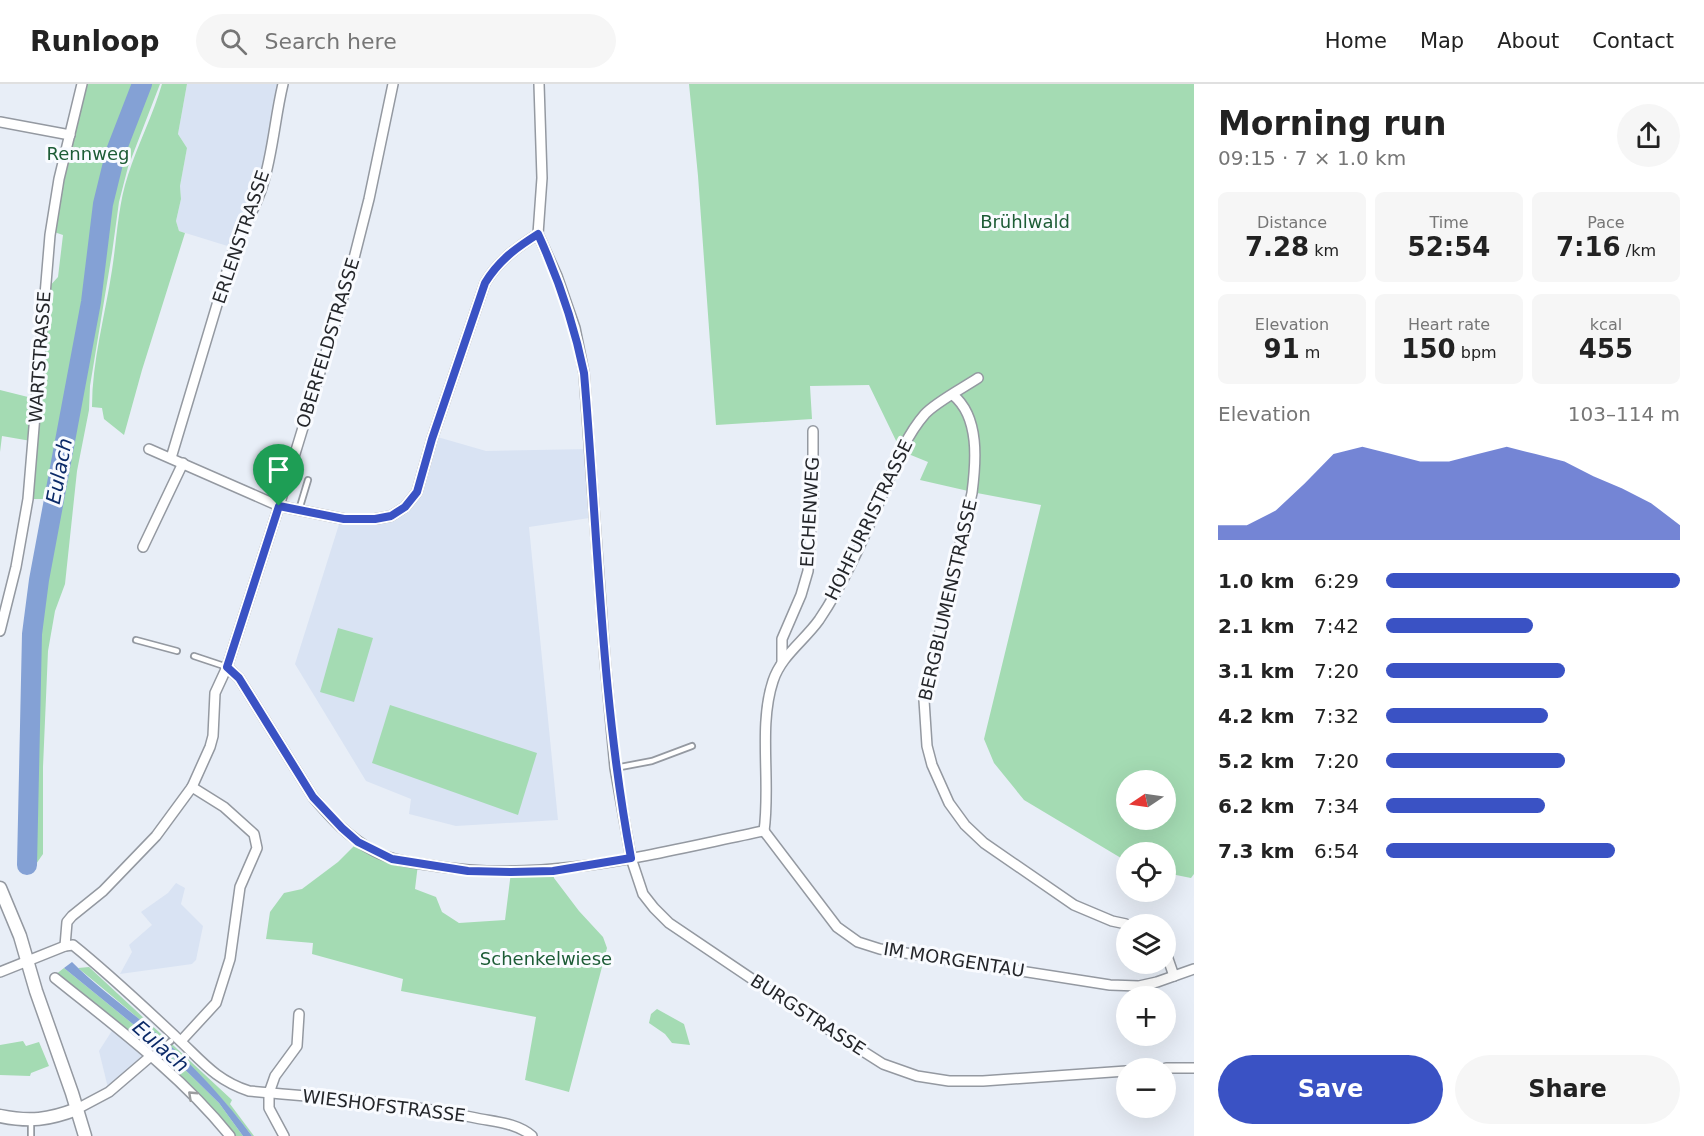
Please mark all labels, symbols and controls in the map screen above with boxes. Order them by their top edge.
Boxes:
search box [196,14,616,68]
text: Runloop [30,25,160,58]
icon: search [217,25,250,58]
text: Search here [265,29,397,54]
text: Home [1325,29,1387,53]
text: Map [1420,29,1464,53]
text: About [1497,29,1559,53]
text: Contact [1592,29,1674,53]
text: Morning run [1218,104,1446,143]
button: share [1617,104,1680,167]
park label: Rennweg [47,143,129,164]
text: 09:15 · 7 × 1.0 km [1218,146,1406,170]
street label: ERLENSTRASSE [208,167,273,306]
park label: Brühlwald [980,211,1070,232]
text: Distance [1257,213,1327,232]
text: Time [1429,213,1469,232]
text: Pace [1587,213,1625,232]
text: 7.28 [1245,232,1309,262]
text: 52:54 [1408,232,1490,262]
text: 7:16 [1556,232,1621,262]
text: km [1309,241,1339,260]
text: /km [1621,241,1656,260]
street label: OBERFELDSTRASSE [292,255,363,430]
street label: WARTSTRASSE [24,290,55,424]
text: Elevation [1255,315,1329,334]
text: Heart rate [1408,315,1490,334]
text: kcal [1590,315,1622,334]
text: 91 [1264,334,1300,364]
text: 150 [1401,334,1456,364]
text: 455 [1579,334,1633,364]
text: m [1300,343,1320,362]
text: bpm [1456,343,1497,362]
text: Elevation [1218,402,1311,426]
text: 103–114 m [1568,402,1680,426]
water label: Eulach [41,436,77,506]
street label: HOHFURRISTRASSE [821,436,917,603]
pin [253,444,304,506]
icon: arrive [262,453,295,486]
street label: EICHENWEG [796,456,823,568]
street label: BERGBLUMENSTRASSE [914,497,981,703]
text: 1.0 km [1218,569,1295,593]
text: 6:29 [1314,569,1359,593]
text: 2.1 km [1218,614,1295,638]
text: 7:42 [1314,614,1359,638]
text: 3.1 km [1218,659,1295,683]
text: 7:20 [1314,659,1359,683]
text: 4.2 km [1218,704,1295,728]
text: 7:32 [1314,704,1359,728]
text: 5.2 km [1218,749,1295,773]
text: 7:20 [1314,749,1359,773]
north arrow [1116,770,1176,830]
map controls [1116,770,1176,1118]
text: 6.2 km [1218,794,1295,818]
text: 7:34 [1314,794,1359,818]
text: 7.3 km [1218,839,1295,863]
text: 6:54 [1314,839,1359,863]
button: locate [1116,842,1176,902]
button: layers [1116,914,1176,974]
street label: IM MORGENTAU [882,938,1026,981]
park label: Schenkelwiese [480,948,612,969]
street label: BURGSTRASSE [747,970,870,1060]
button: + [1116,986,1176,1046]
water label: Eulach [128,1015,194,1077]
button: Save [1218,1055,1443,1124]
button: Share [1455,1055,1680,1124]
button: − [1116,1058,1176,1118]
street label: WIESHOFSTRASSE [301,1085,467,1126]
one-way arrow [188,1091,199,1102]

